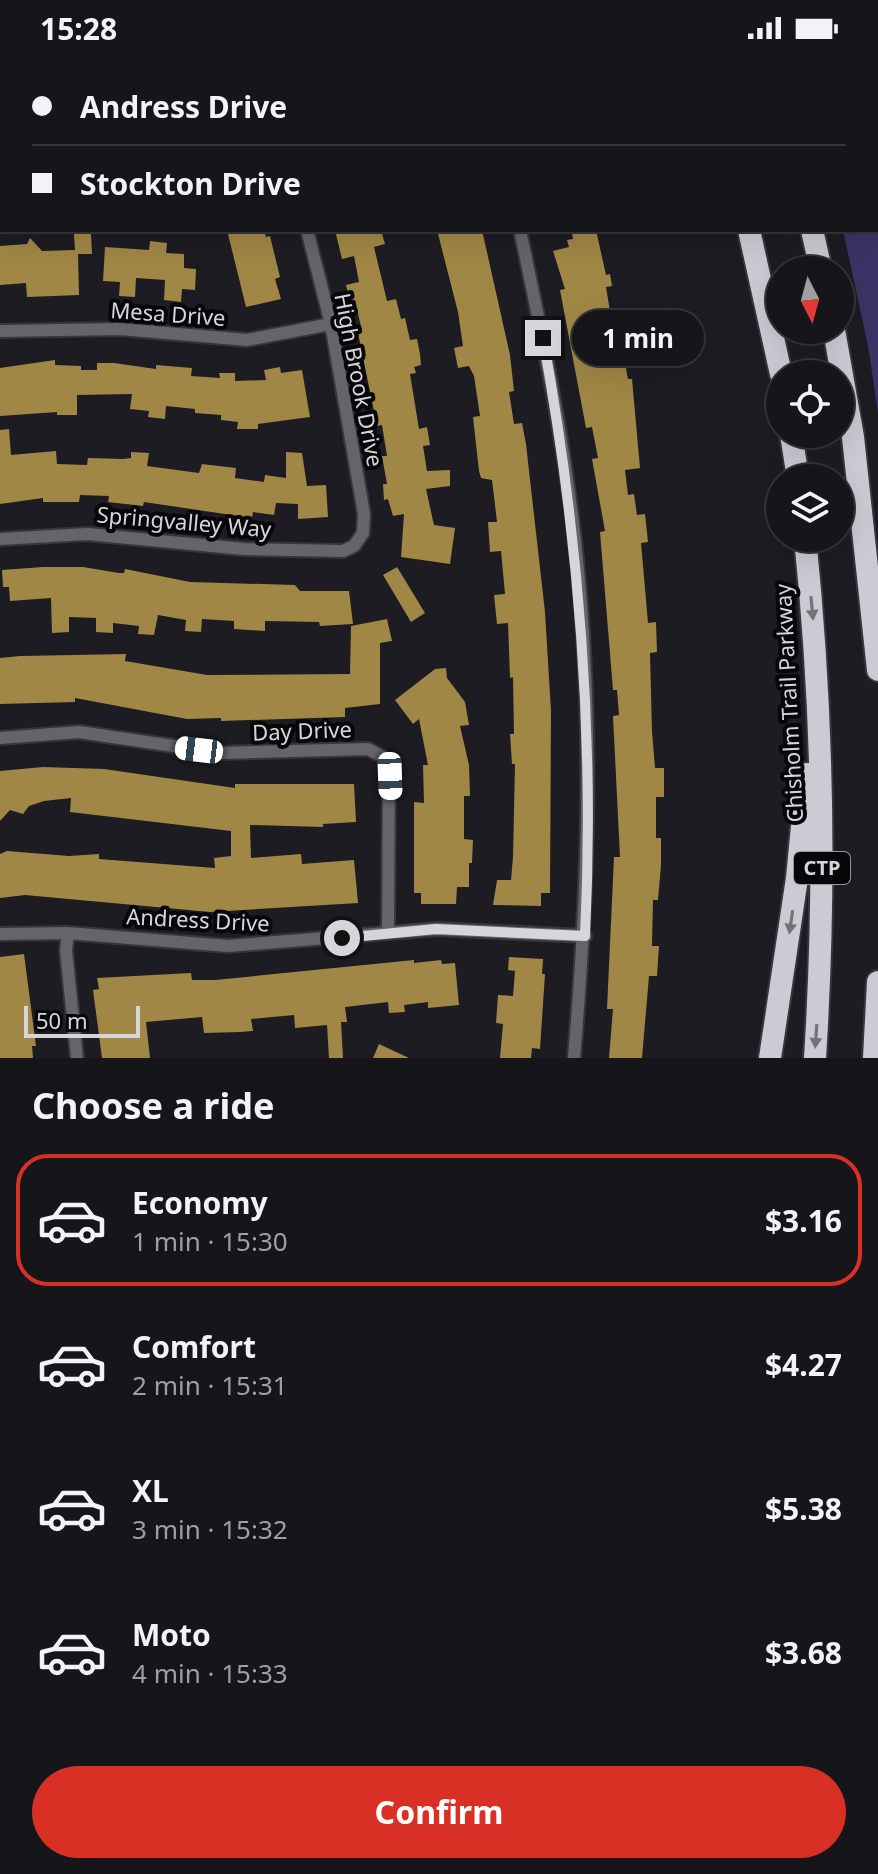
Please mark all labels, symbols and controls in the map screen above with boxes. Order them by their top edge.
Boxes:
text: 15:28 [40,8,117,49]
text: Andress Drive [80,86,287,127]
text: Stockton Drive [80,163,301,204]
north arrow [766,256,854,344]
map controls [766,256,854,552]
street label: High Brook Drive [328,290,392,469]
street label: Mesa Drive [109,294,227,332]
callout: 1 min [571,310,703,366]
route end [525,320,561,356]
text: 1 min [602,320,674,356]
button: locate [766,360,854,448]
button: layers [766,464,854,552]
street label: Springvalley Way [96,498,273,544]
street label: Chisholm Trail Parkway [767,582,809,823]
one-way arrow [806,596,819,621]
street label: Day Drive [252,713,352,747]
car [174,735,224,765]
car [377,752,403,800]
road number: CTP [794,852,850,884]
street label: Andress Drive [126,900,270,938]
one-way arrow [784,910,797,935]
route start [324,920,360,956]
scale bar [24,1002,140,1038]
text: 50 m [36,1005,87,1035]
one-way arrow [809,1024,822,1049]
text: Choose a ride [32,1081,274,1130]
text: Economy [132,1182,268,1223]
icon: car [36,1184,108,1256]
text: $3.16 [765,1200,842,1241]
text: 1 min · 15:30 [132,1223,288,1259]
text: Comfort [132,1326,256,1367]
icon: car [36,1328,108,1400]
text: $4.27 [765,1344,842,1385]
text: 2 min · 15:31 [132,1367,288,1403]
text: XL [132,1470,169,1511]
icon: car [36,1472,108,1544]
text: $5.38 [765,1488,842,1529]
text: 3 min · 15:32 [132,1511,288,1547]
text: Moto [132,1614,211,1655]
icon: car [36,1616,108,1688]
text: $3.68 [765,1632,842,1673]
text: 4 min · 15:33 [132,1655,288,1691]
button: Confirm [32,1766,846,1858]

